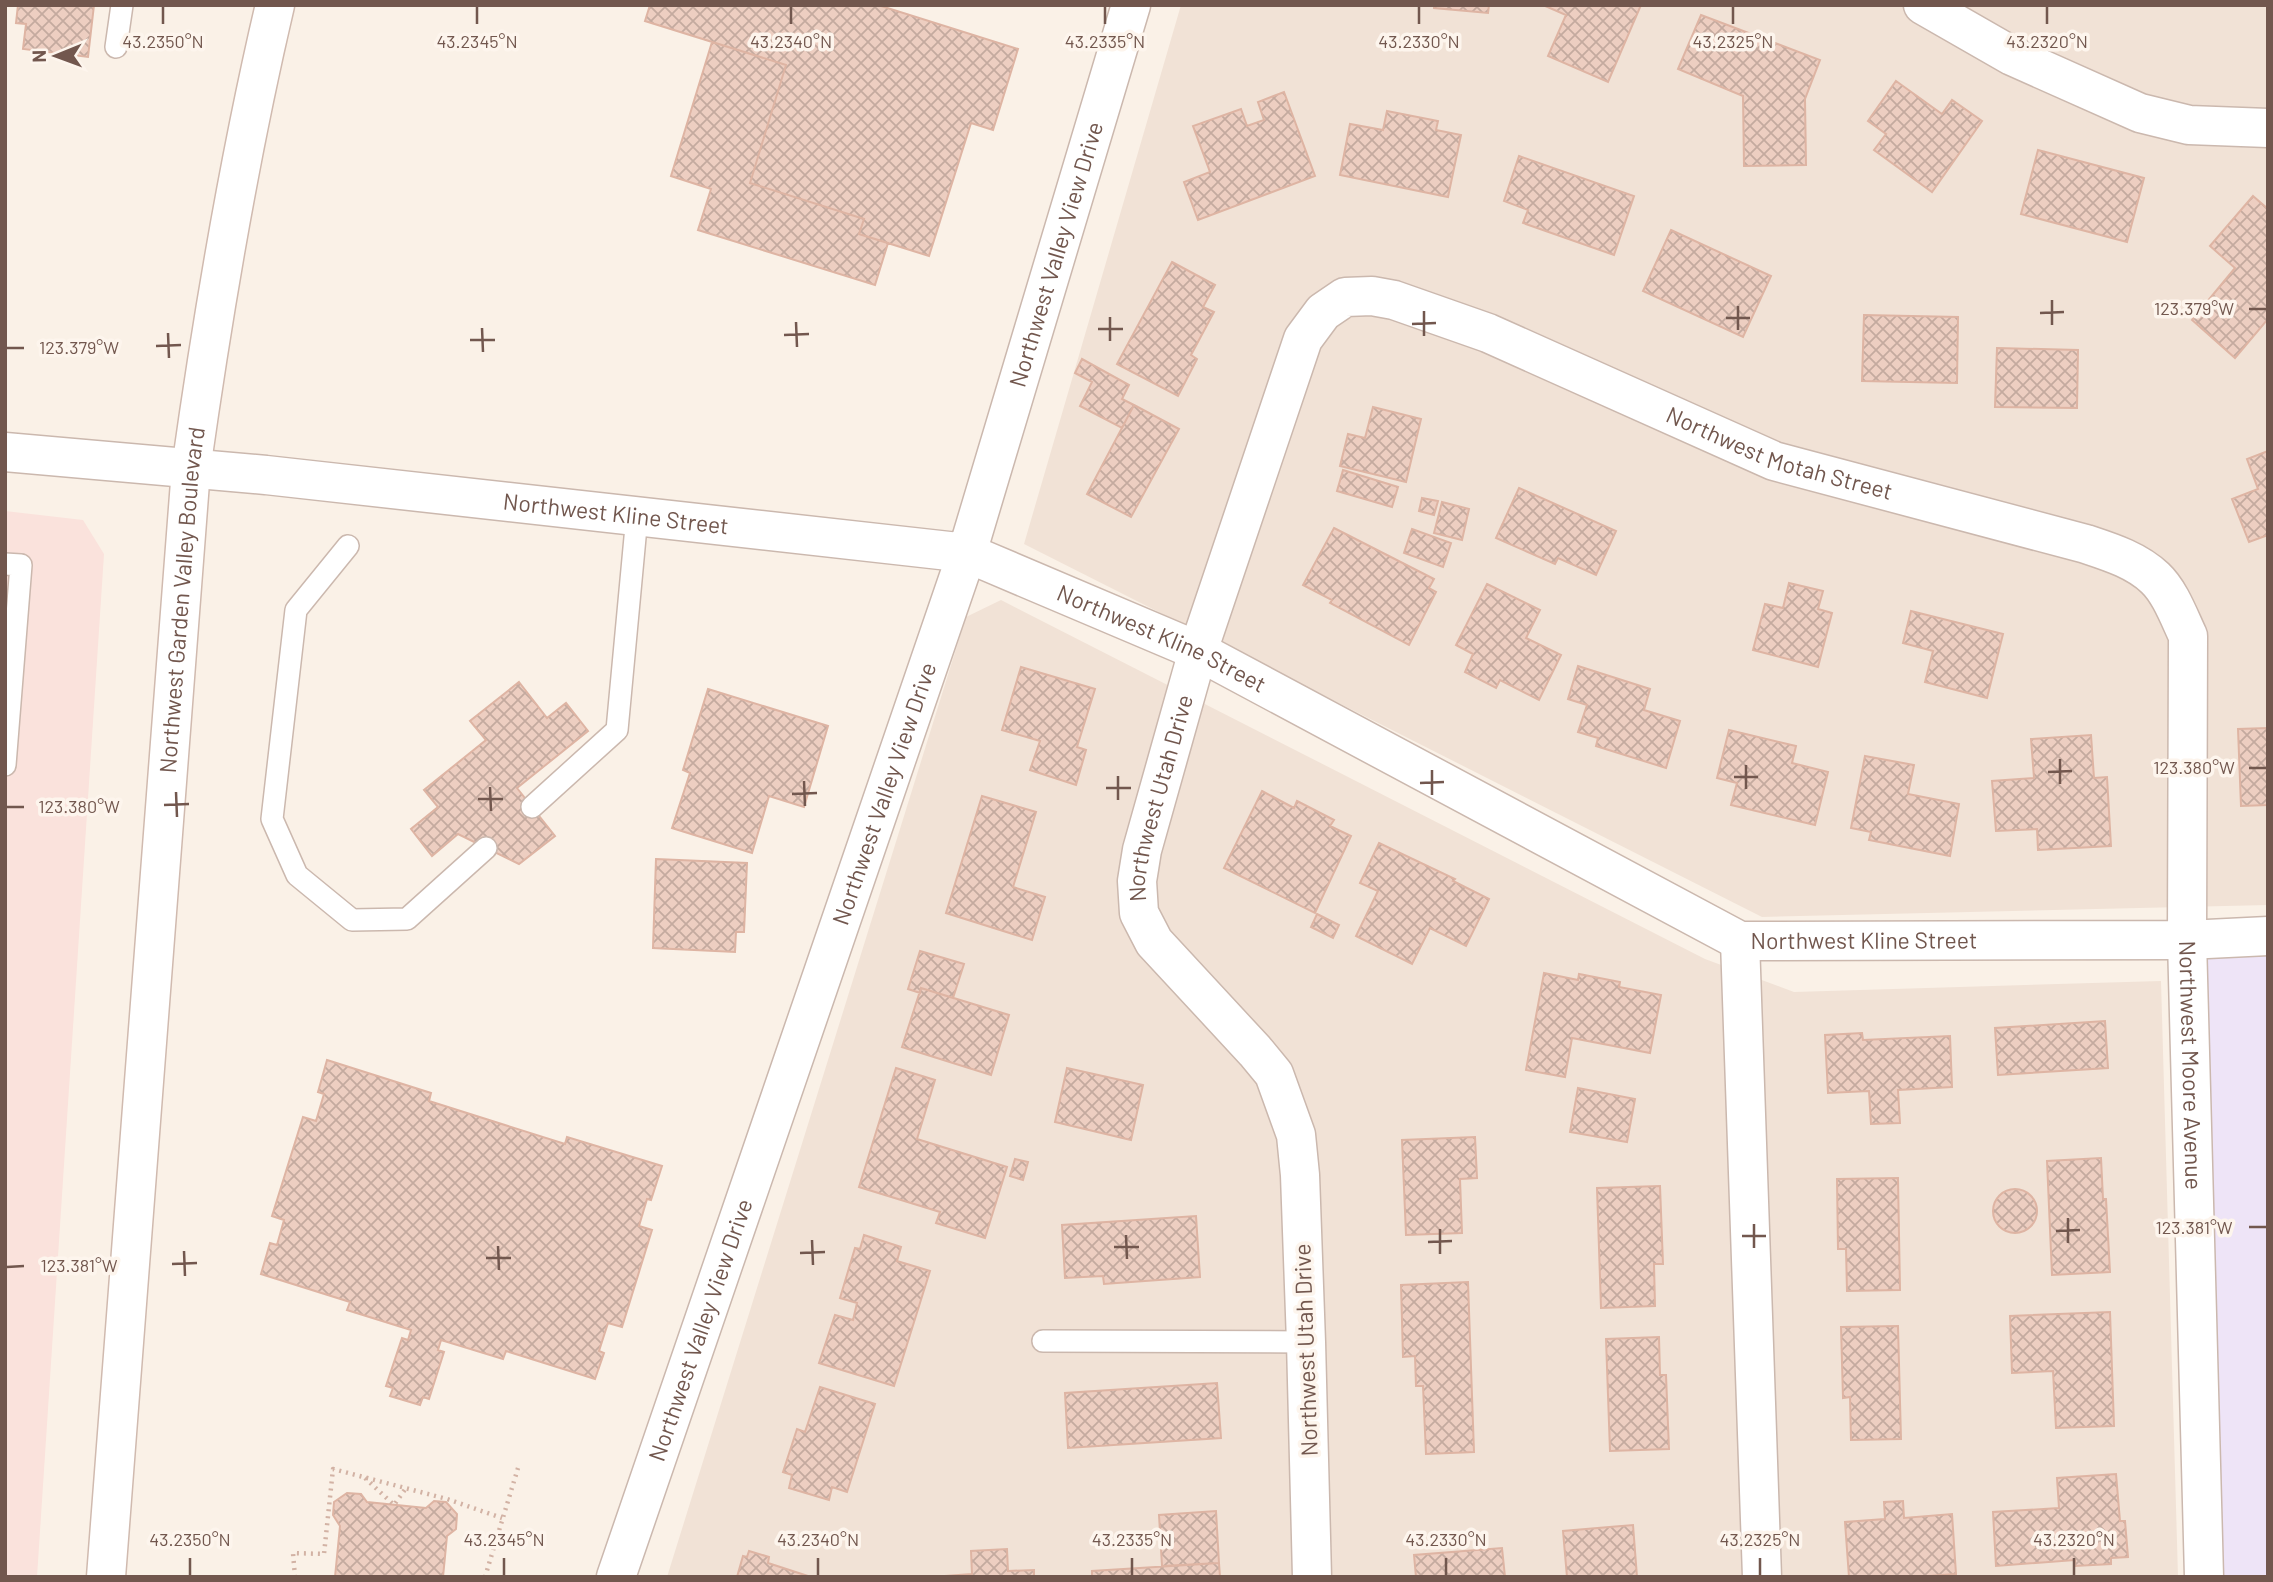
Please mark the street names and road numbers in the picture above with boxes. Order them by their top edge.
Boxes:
street label: Northwest Valley View Drive [1002,118,1108,390]
street label: Northwest Motah Street [1662,400,1896,505]
street label: Northwest Garden Valley Boulevard [153,425,210,774]
street label: Northwest Kline Street [502,486,730,539]
street label: Northwest Kline Street [1053,578,1271,698]
street label: Northwest Valley View Drive [826,659,941,928]
street label: Northwest Utah Drive [1121,691,1198,903]
street label: Northwest Kline Street [1750,925,1977,954]
street label: Northwest Moore Avenue [2174,940,2209,1190]
street label: Northwest Valley View Drive [642,1195,758,1465]
street label: Northwest Utah Drive [1287,1243,1323,1457]

